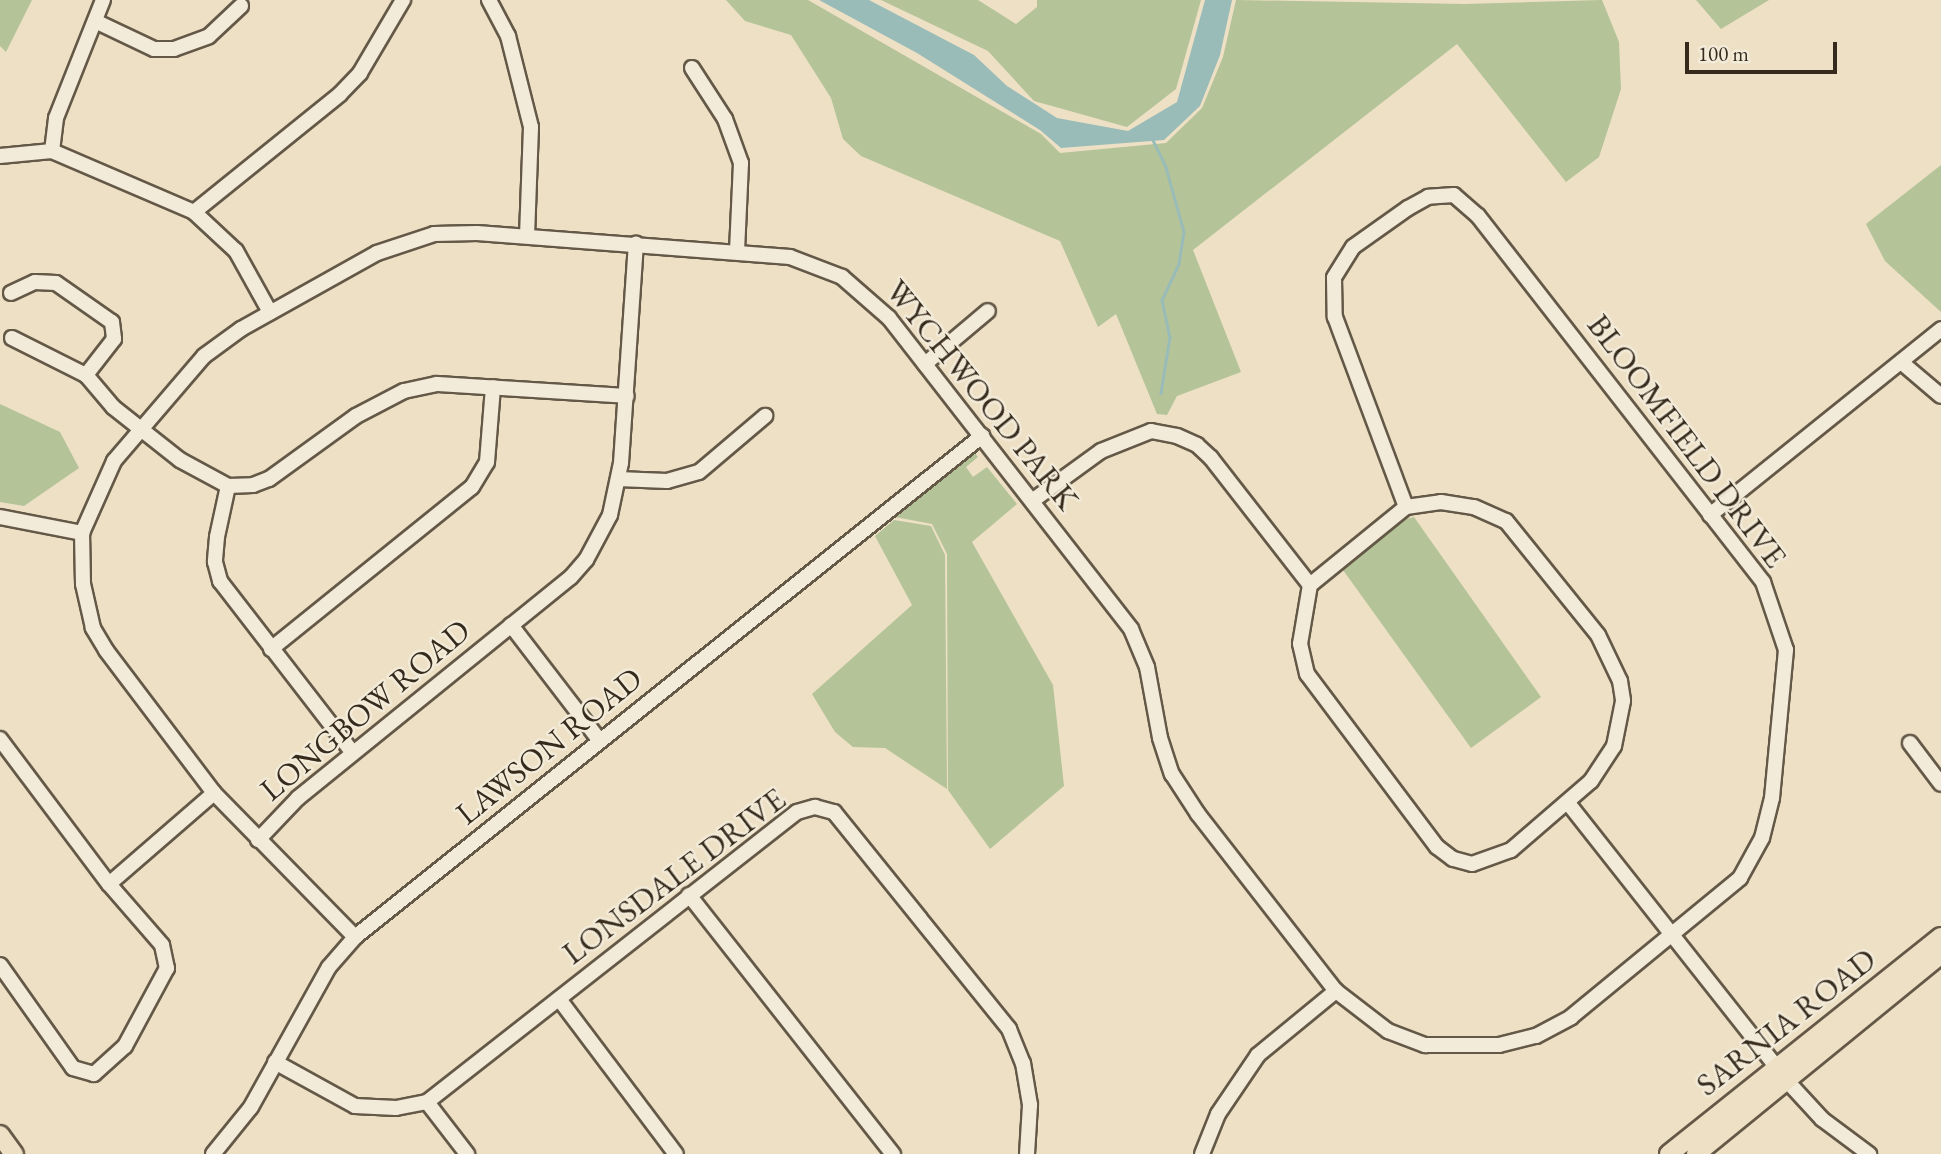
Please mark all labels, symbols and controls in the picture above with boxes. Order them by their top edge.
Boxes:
scale bar [1689,28,1841,72]
text: 100 m [1698,40,1749,67]
street label: WYCHWOOD PARK [877,272,1087,518]
street label: BLOOMFIELD DRIVE [1579,307,1795,575]
street label: LONGBOW ROAD [252,611,478,809]
street label: LAWSON ROAD [448,659,650,833]
street label: LONSDALE DRIVE [555,780,793,972]
street label: SARNIA ROAD [1689,940,1883,1104]

